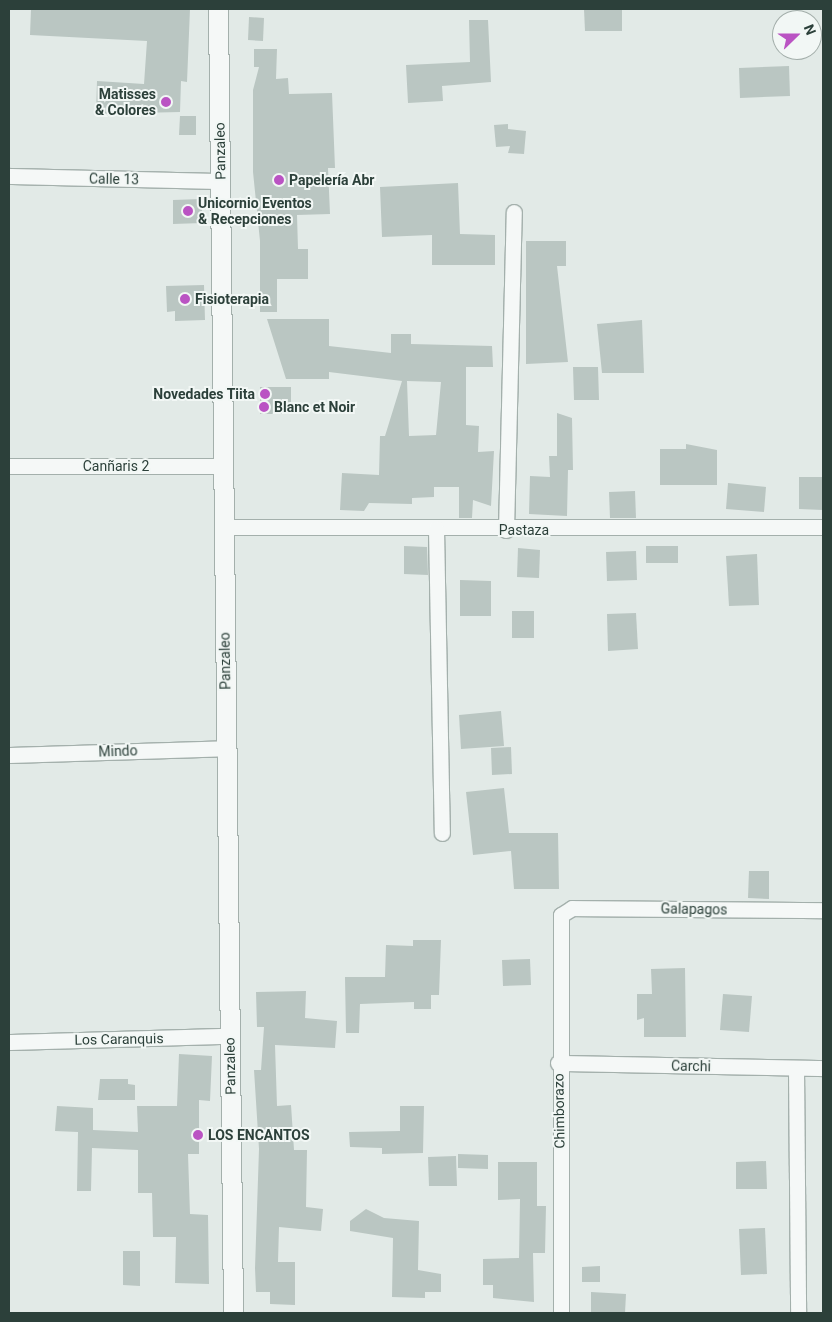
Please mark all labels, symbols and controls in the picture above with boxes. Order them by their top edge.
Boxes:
north arrow [772,10,822,60]
text: N [801,22,819,37]
place label: Matisses & Colores [95,86,156,118]
marker: Matisses & Colores [160,96,172,108]
street label: Panzaleo [211,122,229,180]
street label: Calle 13 [89,170,139,188]
place label: Papelería Abr [289,172,374,188]
marker: Papelería Abr [273,174,285,186]
place label: Unicornio Eventos & Recepciones [198,195,312,228]
marker: Unicornio Eventos & Recepciones [182,205,194,217]
place label: Fisioterapia [195,291,269,307]
marker: Fisioterapia [179,293,191,305]
place label: Novedades Tiita [153,386,255,402]
marker: Novedades Tiita [259,388,271,400]
place label: Blanc et Noir [274,399,355,415]
marker: Blanc et Noir [258,401,270,413]
street label: Canñaris 2 [83,458,149,474]
street label: Pastaza [499,522,549,538]
street label: Panzaleo [216,632,234,690]
street label: Mindo [98,742,138,760]
street label: Galapagos [660,900,728,918]
street label: Los Caranquis [74,1030,164,1048]
street label: Panzaleo [221,1037,239,1095]
street label: Carchi [671,1057,711,1075]
street label: Chimborazo [550,1073,568,1149]
place label: LOS ENCANTOS [208,1127,310,1143]
marker: LOS ENCANTOS [192,1129,204,1141]

